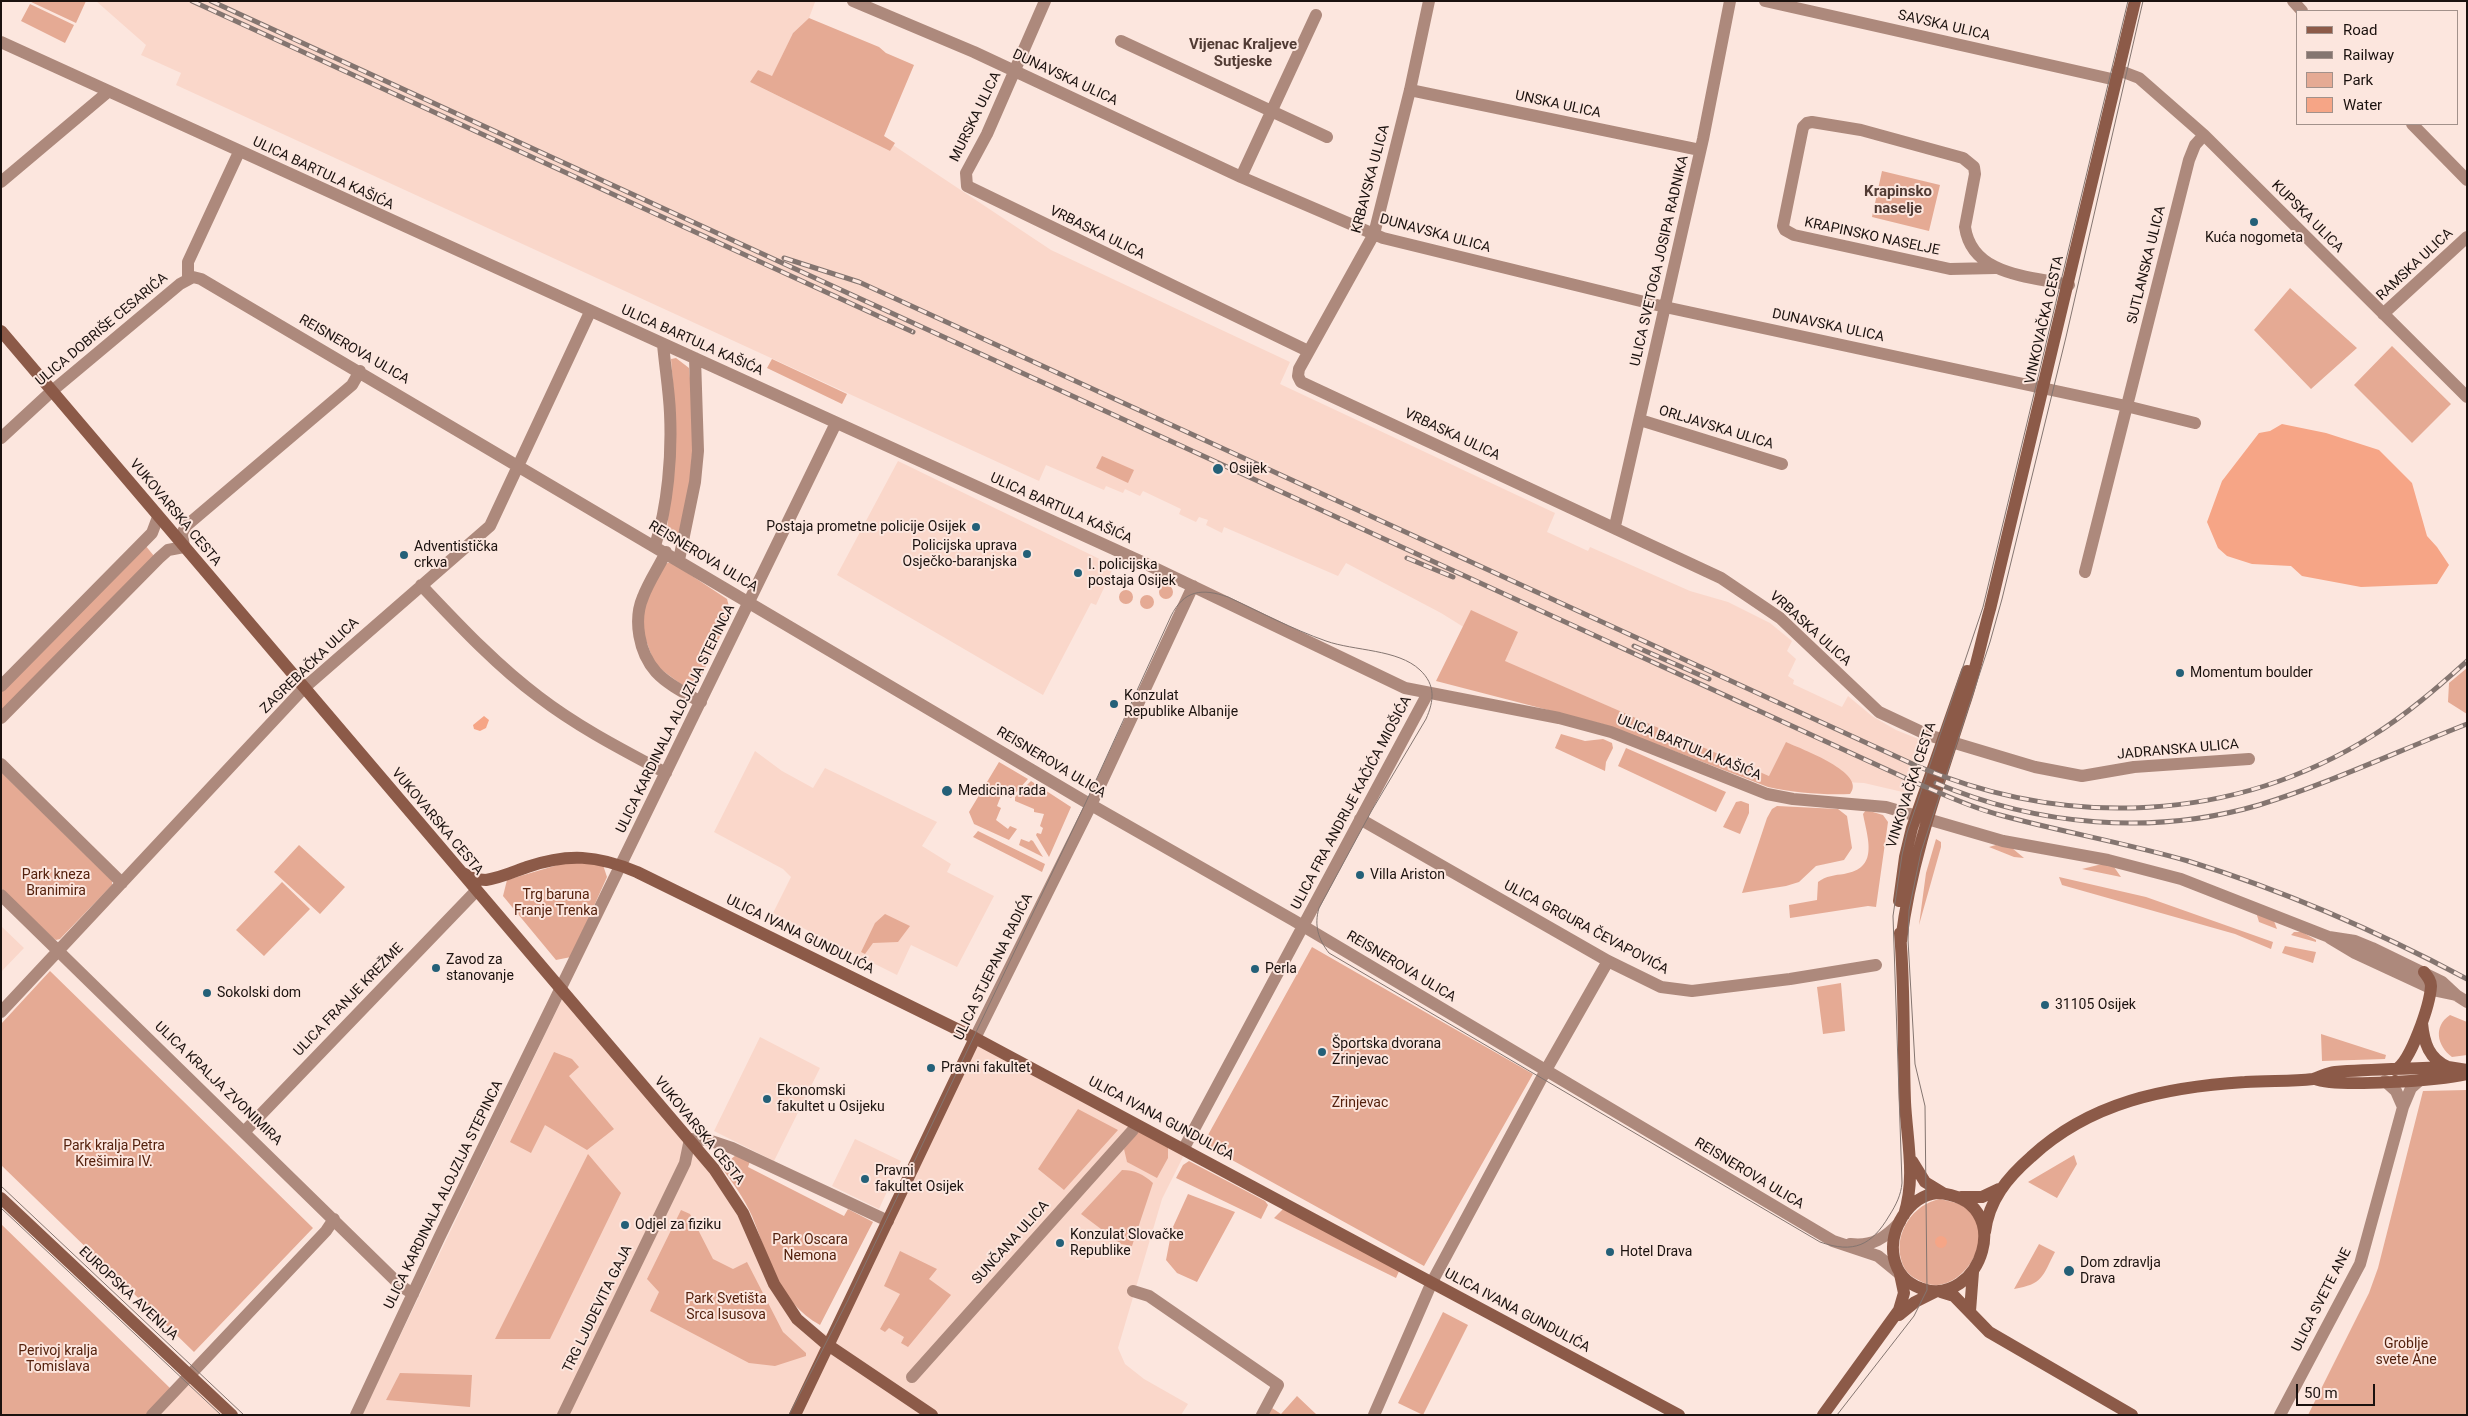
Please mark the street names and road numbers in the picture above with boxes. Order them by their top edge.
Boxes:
street label: SAVSKA ULICA [1896,7,1992,45]
street label: DUNAVSKA ULICA [1010,46,1120,110]
street label: MURSKA ULICA [947,69,1005,165]
street label: UNSKA ULICA [1513,88,1603,122]
street label: KRBAVSKA ULICA [1348,123,1394,235]
street label: ULICA BARTULA KAŠIĆA [250,134,396,214]
street label: ULICA SVETOGA JOSIPA RADNIKA [1628,154,1692,368]
street label: KUPSKA ULICA [2267,177,2347,257]
street label: VRBASKA ULICA [1047,203,1147,263]
street label: SUTLANSKA ULICA [2124,204,2170,326]
street label: DUNAVSKA ULICA [1378,211,1492,257]
street label: KRAPINSKO NASELJE [1803,214,1941,260]
street label: RAMSKA ULICA [2373,225,2457,305]
street label: VINKOVAČKA CESTA [2022,254,2068,386]
street label: ULICA DOBRIŠE CESARIĆA [33,270,171,390]
street label: ULICA BARTULA KAŠIĆA [618,302,766,380]
street label: DUNAVSKA ULICA [1770,306,1886,346]
street label: REISNEROVA ULICA [296,312,412,388]
street label: ORLJAVSKA ULICA [1657,403,1775,453]
street label: VRBASKA ULICA [1401,405,1503,465]
street label: VUKOVARSKA CESTA [125,456,225,570]
street label: ULICA BARTULA KAŠIĆA [987,470,1135,548]
street label: REISNEROVA ULICA [645,518,761,596]
street label: VRBASKA ULICA [1766,588,1854,670]
street label: ULICA KARDINALA ALOJZIJA STEPINCA [613,602,739,836]
street label: ZAGREBAČKA ULICA [257,615,363,717]
street label: ULICA FRA ANDRIJE KAČIĆA MIOŠIĆA [1288,693,1416,913]
street label: ULICA BARTULA KAŠIĆA [1614,711,1764,785]
street label: VINKOVAČKA CESTA [1884,720,1940,850]
street label: REISNEROVA ULICA [993,724,1109,802]
street label: JADRANSKA ULICA [2116,736,2240,764]
street label: VUKOVARSKA CESTA [387,765,487,879]
street label: ULICA GRGURA ČEVAPOVIĆA [1501,877,1671,979]
street label: ULICA STJEPANA RADIĆA [951,891,1037,1043]
street label: ULICA IVANA GUNDULIĆA [723,892,877,978]
street label: REISNEROVA ULICA [1343,928,1459,1006]
street label: ULICA FRANJE KREŽME [291,940,407,1060]
street label: ULICA KRALJA ZVONIMIRA [151,1019,285,1149]
street label: ULICA IVANA GUNDULIĆA [1085,1073,1237,1165]
street label: VUKOVARSKA CESTA [650,1074,748,1188]
street label: ULICA KARDINALA ALOJZIJA STEPINCA [381,1078,507,1312]
street label: REISNEROVA ULICA [1691,1135,1807,1213]
street label: SUNČANA ULICA [969,1198,1053,1288]
street label: TRG LJUDEVITA GAJA [560,1242,636,1376]
street label: EUROPSKA AVENIJA [75,1244,181,1344]
street label: ULICA SVETE ANE [2289,1245,2355,1355]
street label: ULICA IVANA GUNDULIĆA [1441,1265,1593,1357]

